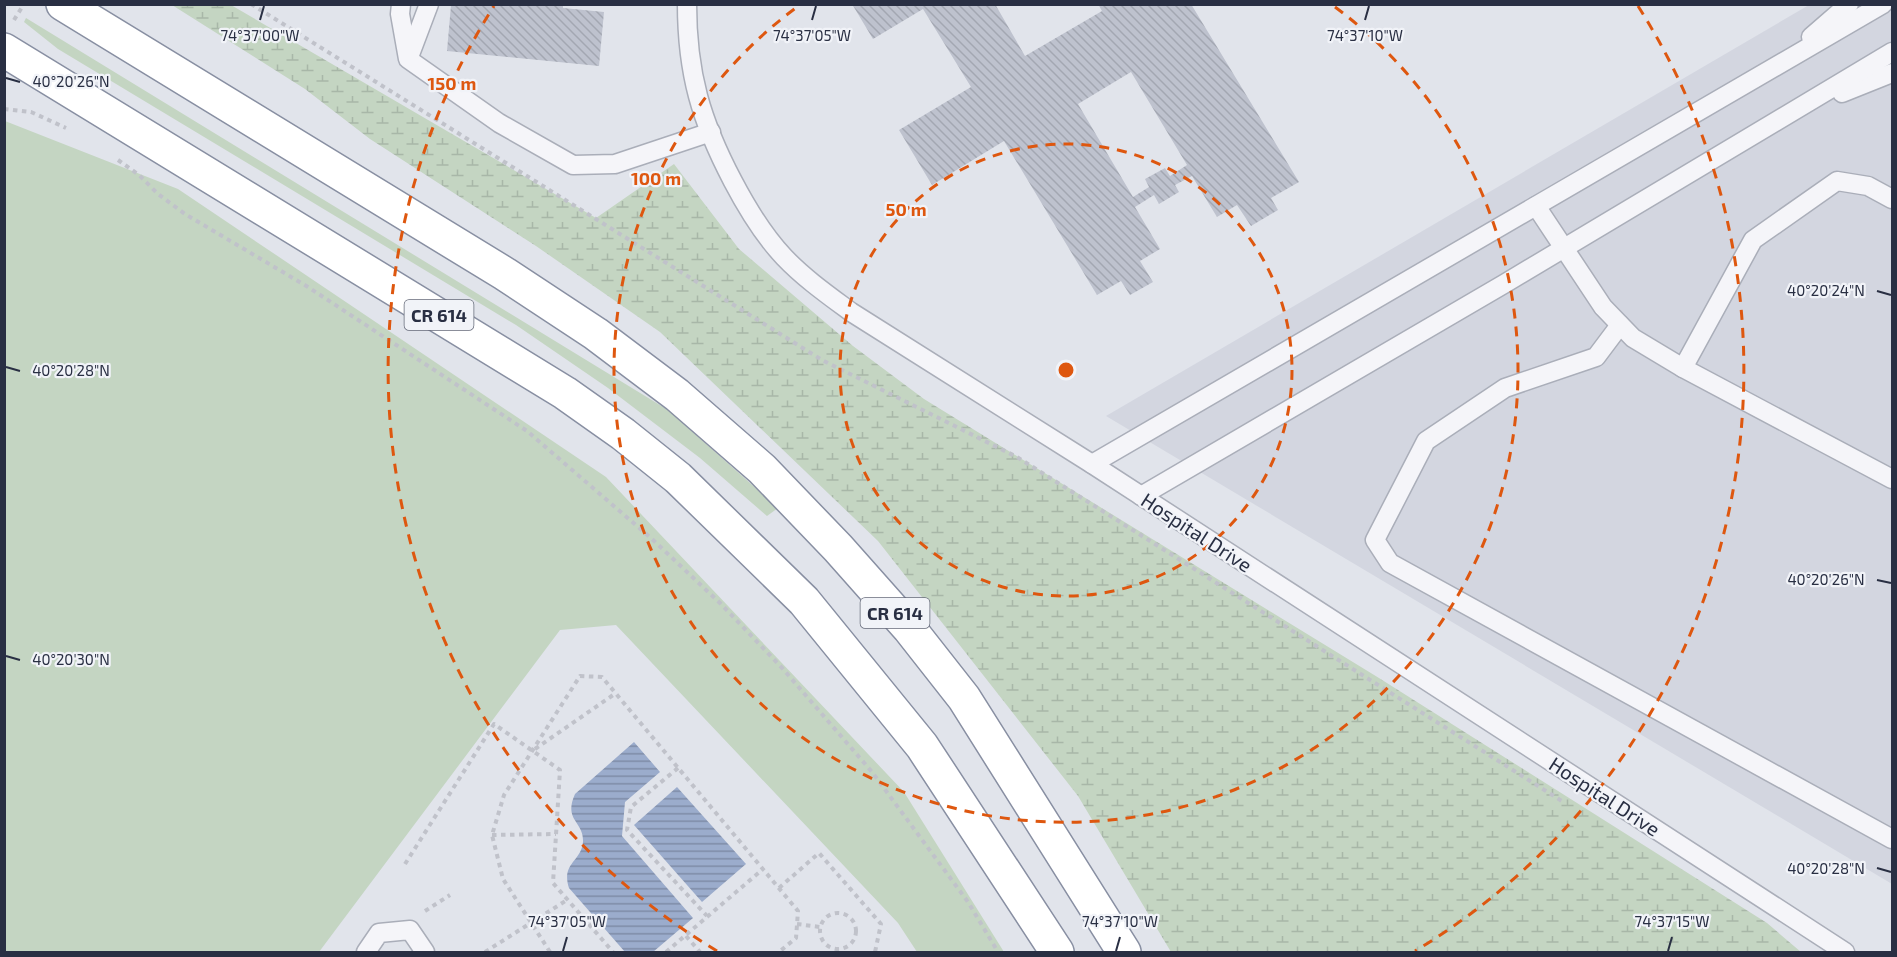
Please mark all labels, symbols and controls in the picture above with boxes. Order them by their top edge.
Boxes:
text: 74°37'00"W [220,26,300,44]
text: 74°37'05"W [773,26,851,44]
text: 74°37'10"W [1327,26,1403,44]
text: 40°20'26"N [32,72,110,90]
text: 150 m [428,72,476,94]
text: 100 m [631,167,681,189]
text: 50 m [885,198,927,220]
text: 40°20'24"N [1787,281,1865,299]
road number: CR 614 [404,300,474,330]
centre of rings [1056,360,1076,380]
text: 40°20'28"N [32,361,110,379]
street label: Hospital Drive [1137,487,1257,577]
text: 40°20'26"N [1787,570,1865,588]
road number: CR 614 [860,598,930,628]
text: 40°20'30"N [32,650,110,668]
street label: Hospital Drive [1545,751,1665,841]
text: 40°20'28"N [1787,859,1865,877]
text: 74°37'05"W [528,912,606,930]
text: 74°37'10"W [1082,912,1158,930]
text: 74°37'15"W [1634,912,1710,930]

